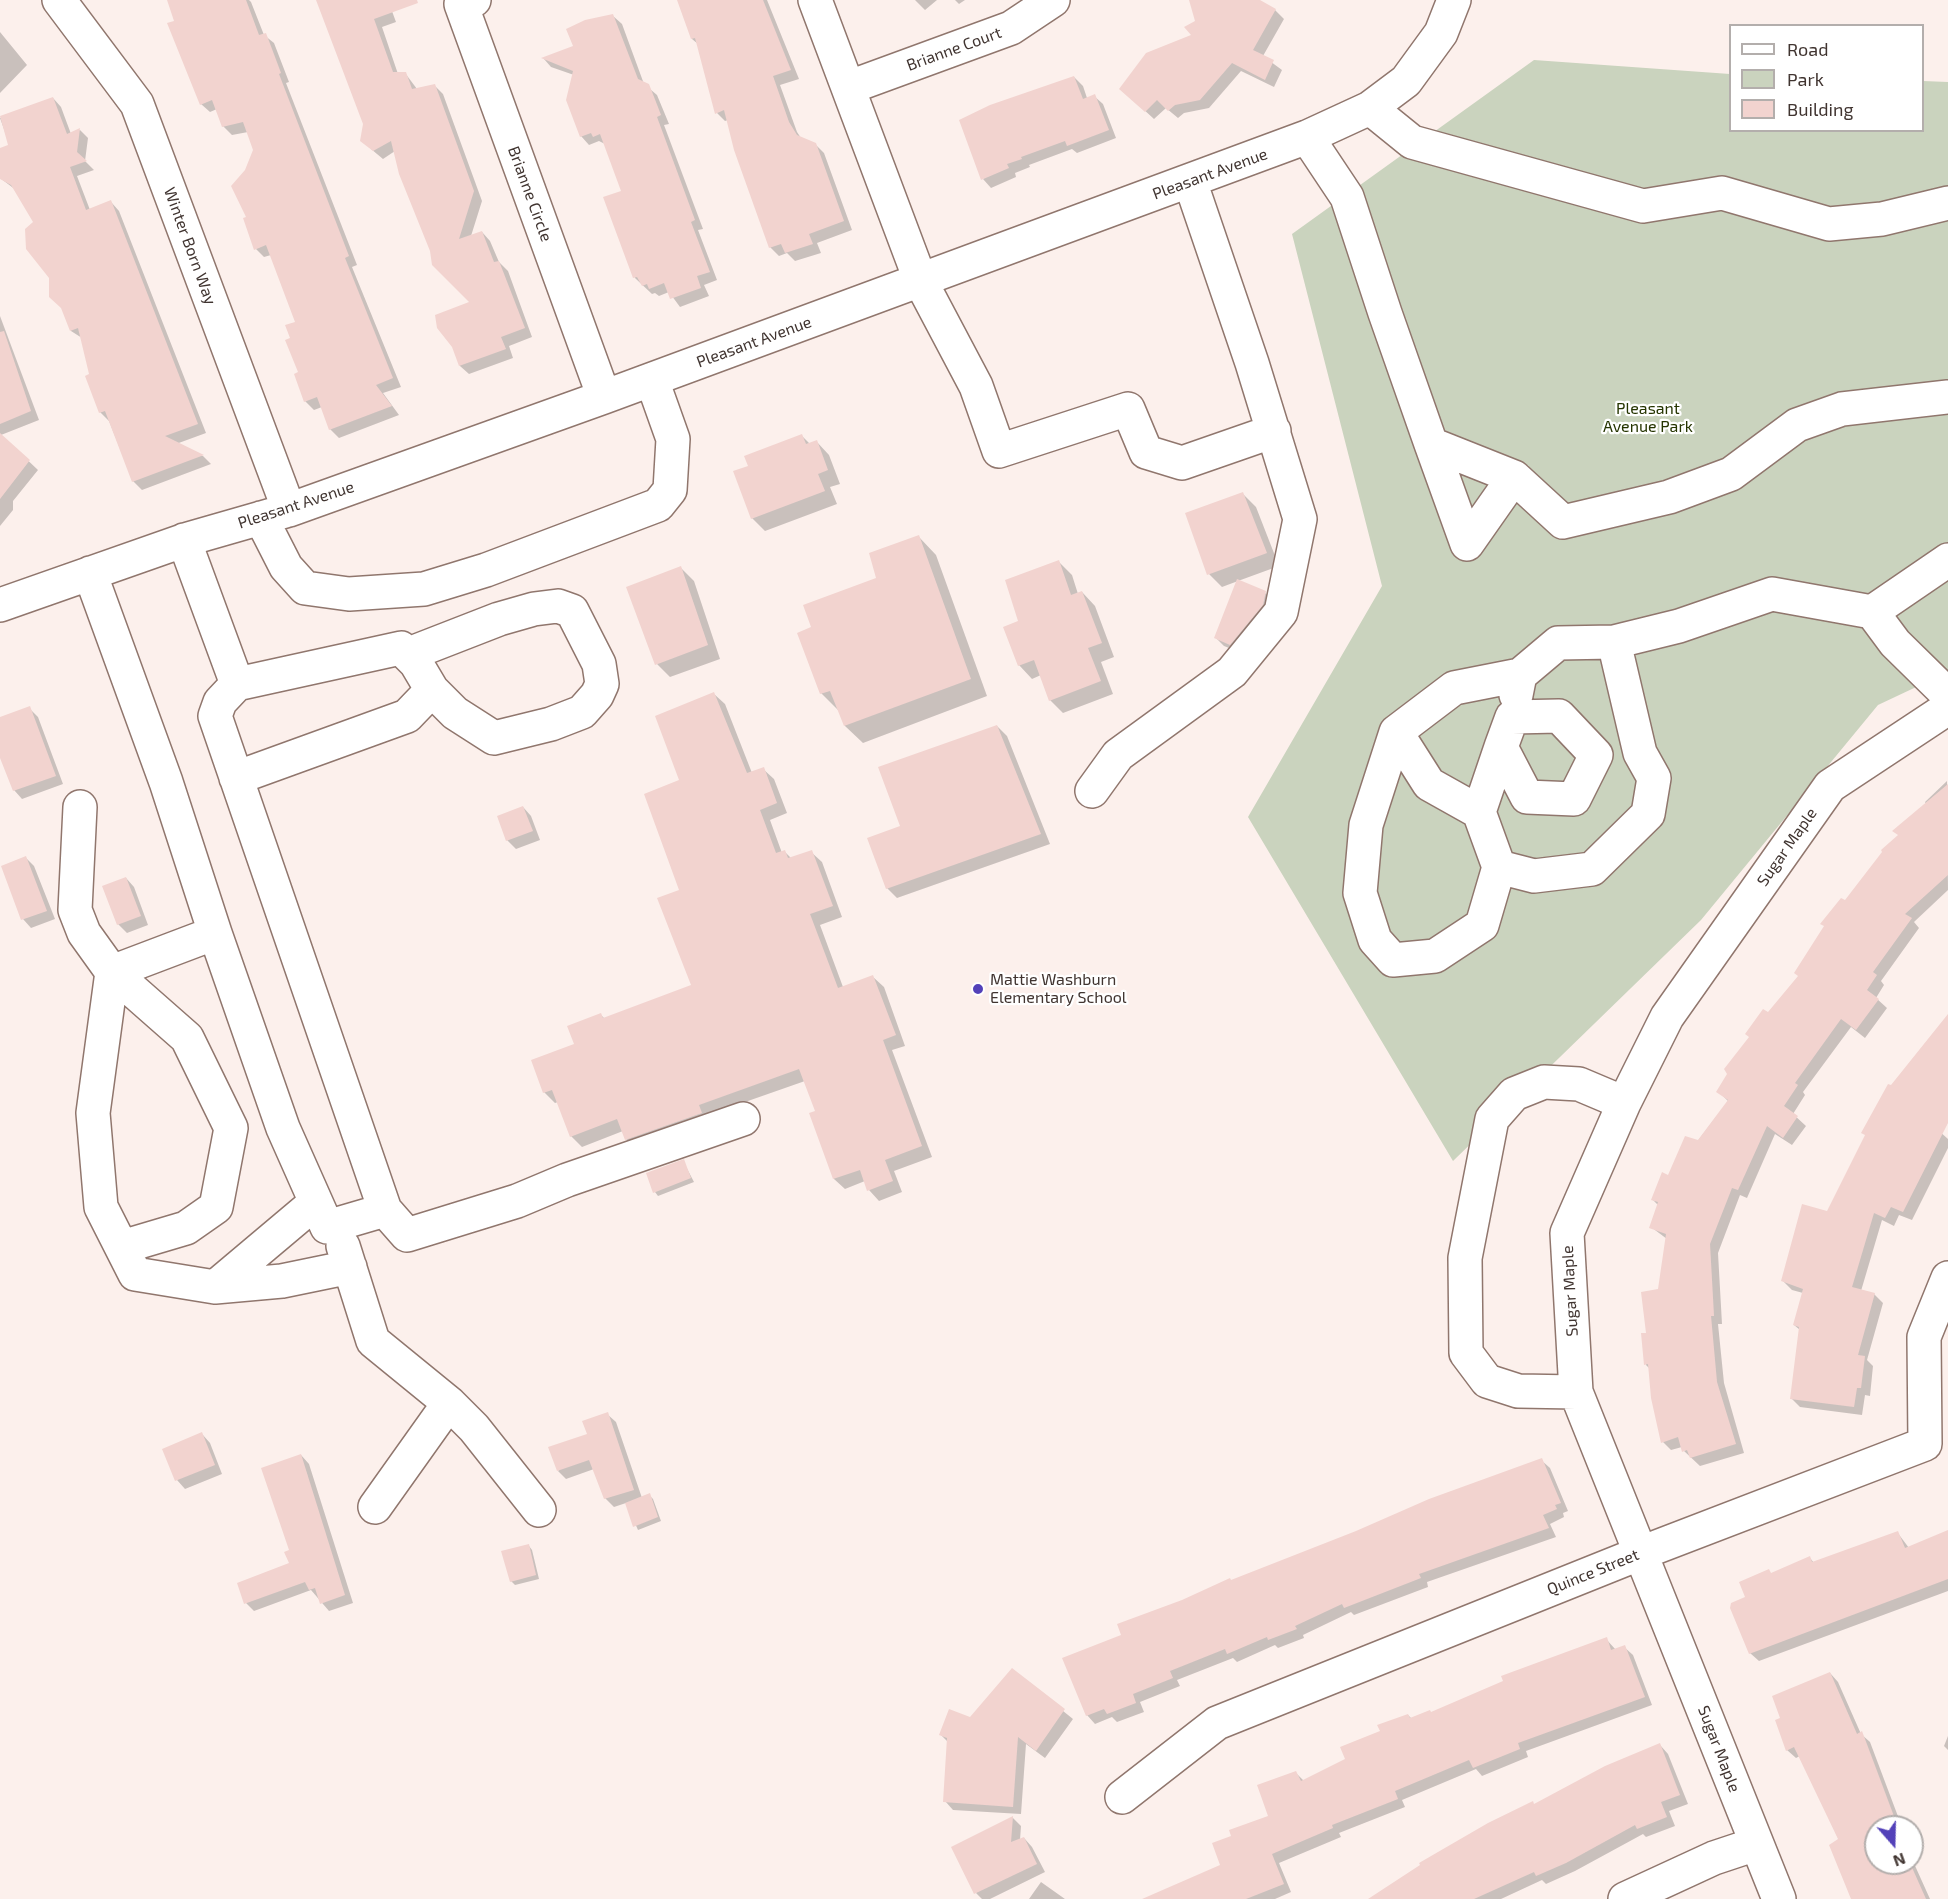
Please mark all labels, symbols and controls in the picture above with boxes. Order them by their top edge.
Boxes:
street label: Brianne Court [904,23,1004,75]
legend [1729,24,1924,132]
text: Road [1787,38,1828,60]
text: Park [1787,68,1824,90]
text: Building [1787,98,1854,120]
street label: Brianne Circle [504,144,556,244]
street label: Pleasant Avenue [1150,144,1270,204]
street label: Winter Born Way [160,185,220,307]
street label: Pleasant Avenue [694,312,814,372]
park label: Pleasant Avenue Park [1603,399,1693,437]
street label: Pleasant Avenue [235,477,357,533]
street label: Sugar Maple [1753,804,1821,890]
place label: Mattie Washburn Elementary School [990,970,1127,1008]
marker: Mattie Washburn Elementary School [971,982,985,996]
street label: Sugar Maple [1558,1245,1582,1337]
street label: Quince Street [1544,1545,1642,1599]
street label: Sugar Maple [1694,1703,1744,1795]
north arrow [1864,1815,1924,1875]
text: N [1891,1850,1908,1871]

